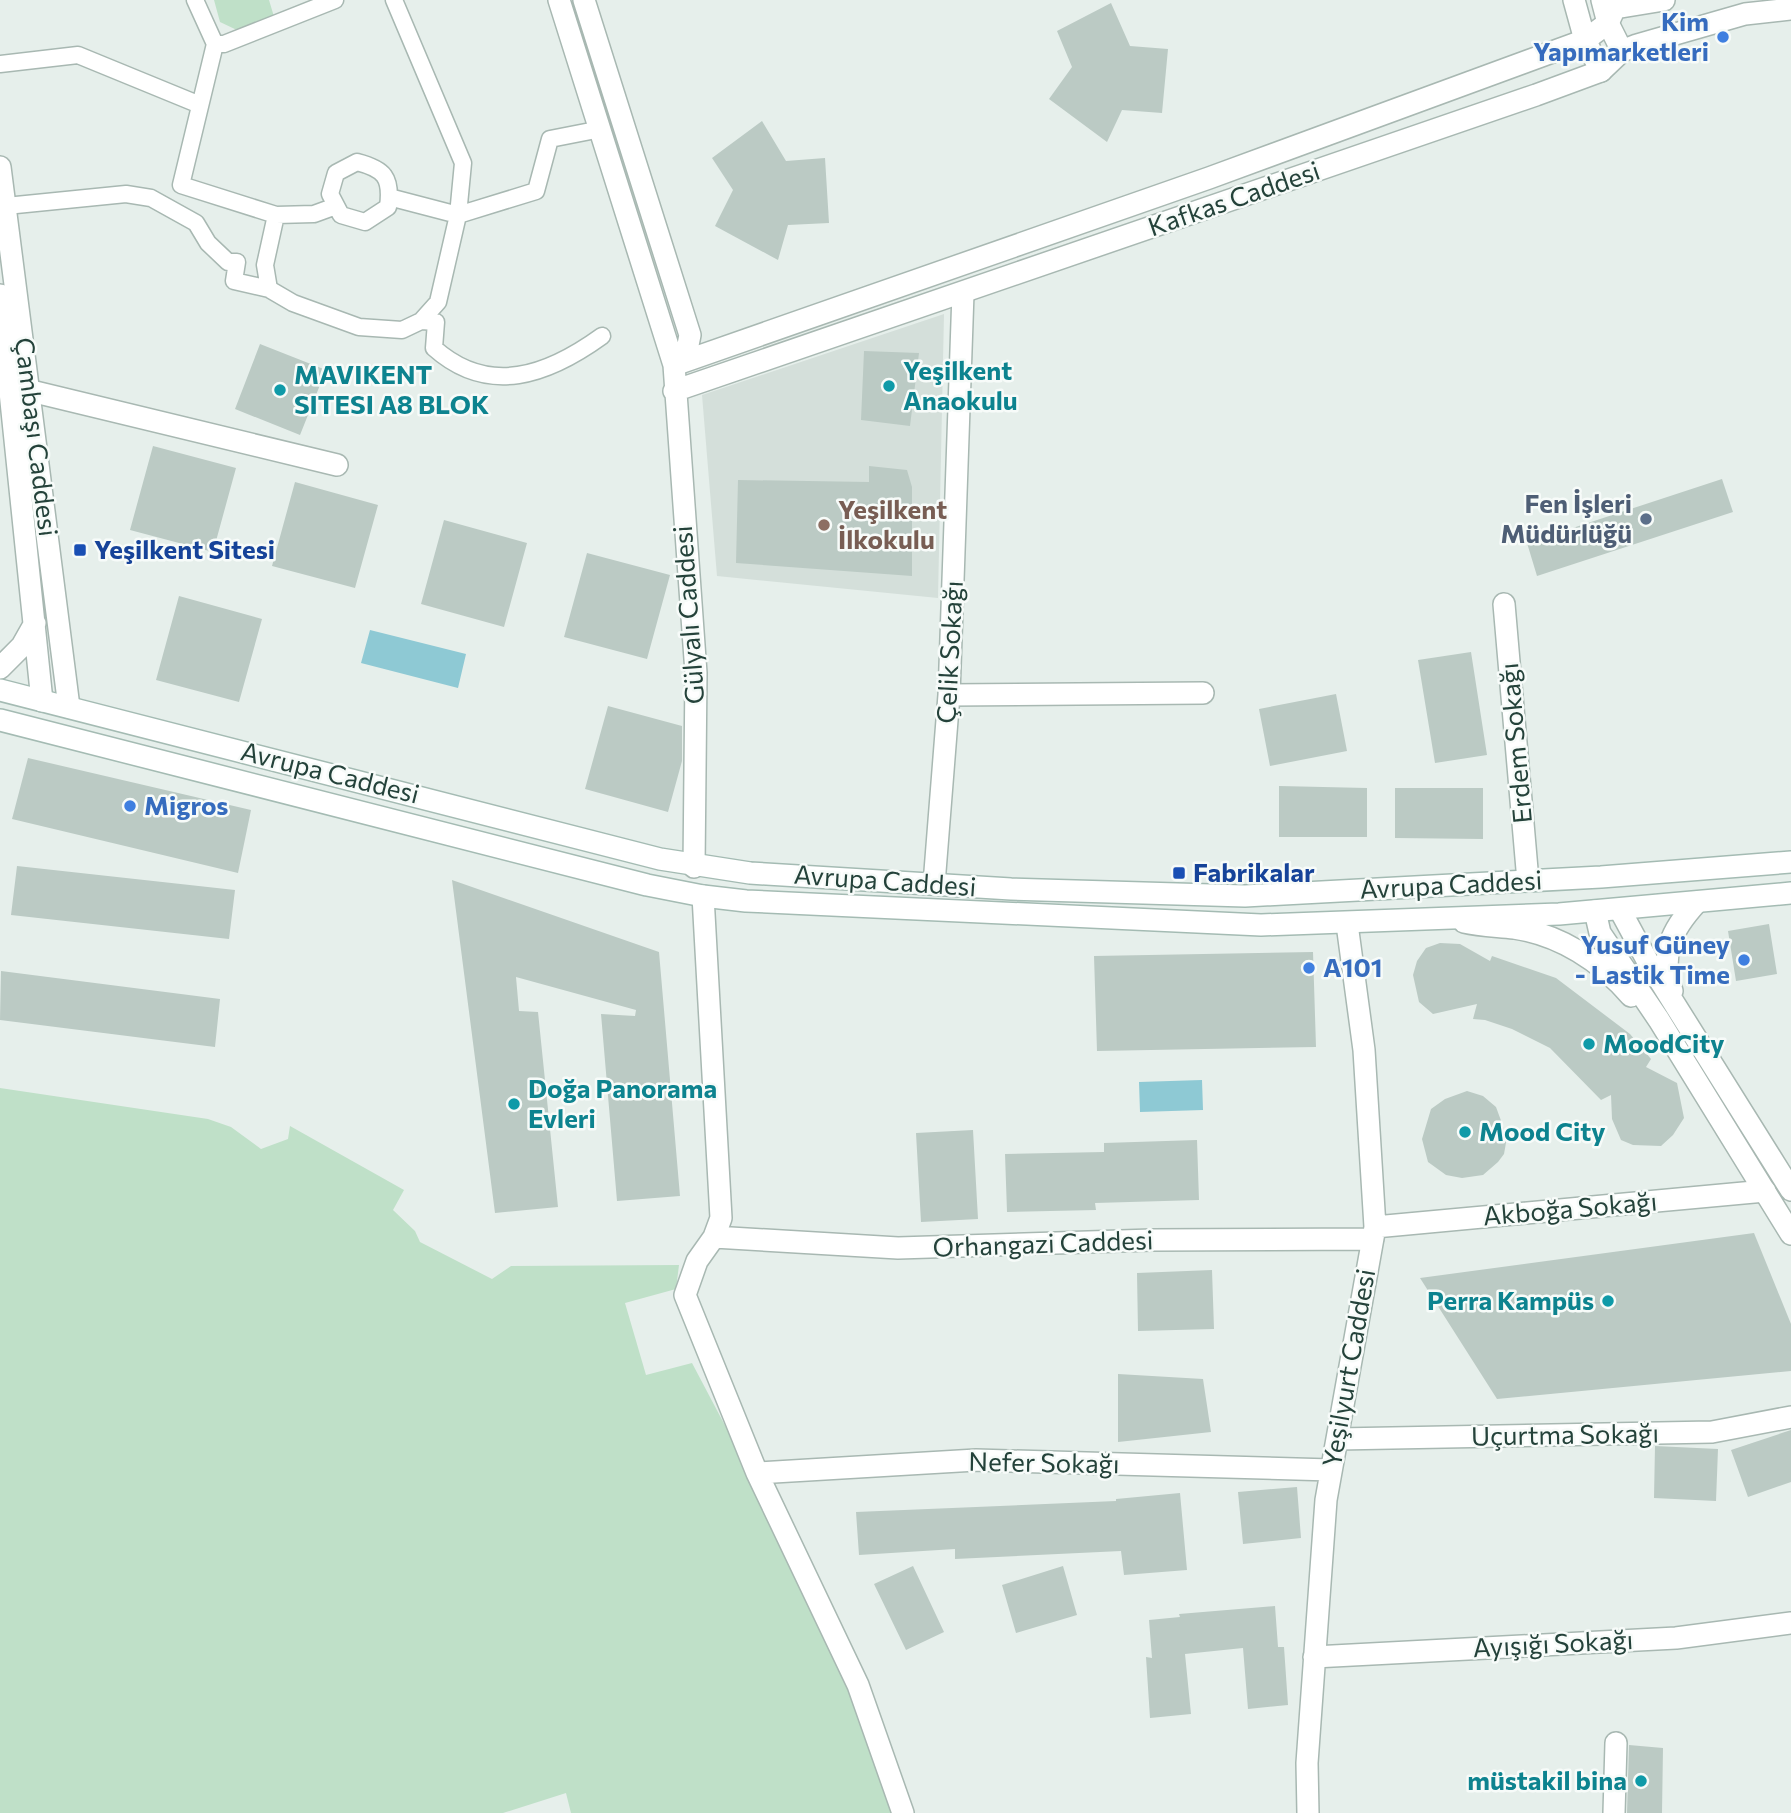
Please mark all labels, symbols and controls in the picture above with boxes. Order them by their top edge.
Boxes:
place label: Kim Yapımarketleri [1533,5,1709,66]
marker: Kim Yapımarketleri [1715,29,1731,45]
street label: Kafkas Caddesi [1144,154,1323,241]
street label: Çambaşı Caddesi [10,336,65,538]
place label: Yeşilkent Anaokulu [903,354,1018,415]
place label: MAVIKENT SITESI A8 BLOK [294,358,489,419]
marker: Yeşilkent Anaokulu [881,378,897,394]
marker: MAVIKENT SITESI A8 BLOK [272,382,288,398]
place label: Fen İşleri Müdürlüğü [1500,487,1632,548]
place label: Yeşilkent İlkokulu [838,493,947,554]
marker: Fen İşleri Müdürlüğü [1638,511,1654,527]
marker: Yeşilkent İlkokulu [816,517,832,533]
street label: Gülyalı Caddesi [666,525,709,705]
place label: Yeşilkent Sitesi [94,533,275,564]
marker: Yeşilkent Sitesi [72,542,88,558]
street label: Çelik Sokağı [929,580,968,724]
street label: Erdem Sokağı [1492,662,1537,825]
street label: Avrupa Caddesi [238,734,423,809]
place label: Migros [144,789,228,820]
marker: Migros [122,798,138,814]
place label: Fabrikalar [1193,856,1315,887]
street label: Avrupa Caddesi [793,858,977,901]
street label: Avrupa Caddesi [1359,863,1543,904]
marker: Fabrikalar [1171,865,1187,881]
place label: Yusuf Güney - Lastik Time [1575,928,1730,989]
place label: A101 [1323,951,1383,982]
marker: Yusuf Güney - Lastik Time [1736,952,1752,968]
marker: A101 [1301,960,1317,976]
place label: MoodCity [1603,1027,1724,1058]
marker: MoodCity [1581,1036,1597,1052]
place label: Doğa Panorama Evleri [528,1072,717,1133]
marker: Doğa Panorama Evleri [506,1096,522,1112]
place label: Mood City [1479,1115,1605,1146]
marker: Mood City [1457,1124,1473,1140]
street label: Akboğa Sokağı [1482,1184,1658,1231]
street label: Orhangazi Caddesi [932,1223,1154,1262]
street label: Yeşilyurt Caddesi [1315,1266,1380,1469]
place label: Perra Kampüs [1427,1284,1594,1315]
marker: Perra Kampüs [1600,1293,1616,1309]
street label: Uçurtma Sokağı [1471,1416,1659,1451]
street label: Nefer Sokağı [968,1445,1120,1478]
street label: Ayışığı Sokağı [1472,1623,1634,1662]
place label: müstakil bina [1467,1764,1627,1795]
marker: müstakil bina [1633,1773,1649,1789]

